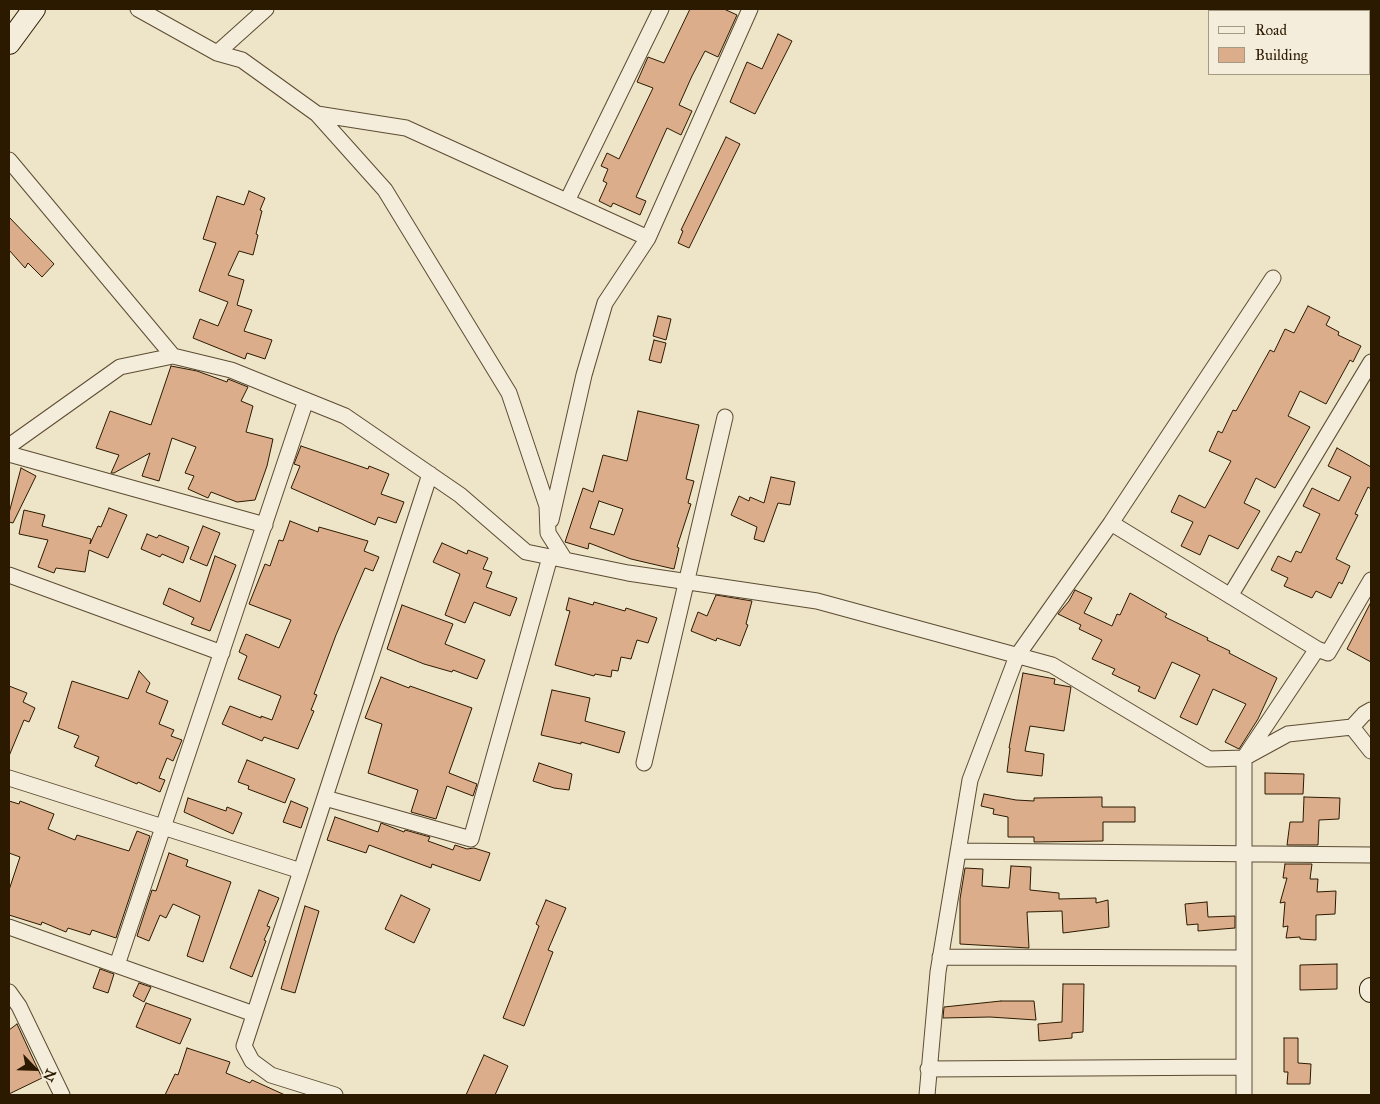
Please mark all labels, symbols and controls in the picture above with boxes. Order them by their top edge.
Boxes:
legend [1208,10,1370,75]
text: Road [1255,21,1287,39]
text: Building [1255,46,1308,64]
north arrow [10,1044,60,1094]
text: N [39,1066,59,1084]

